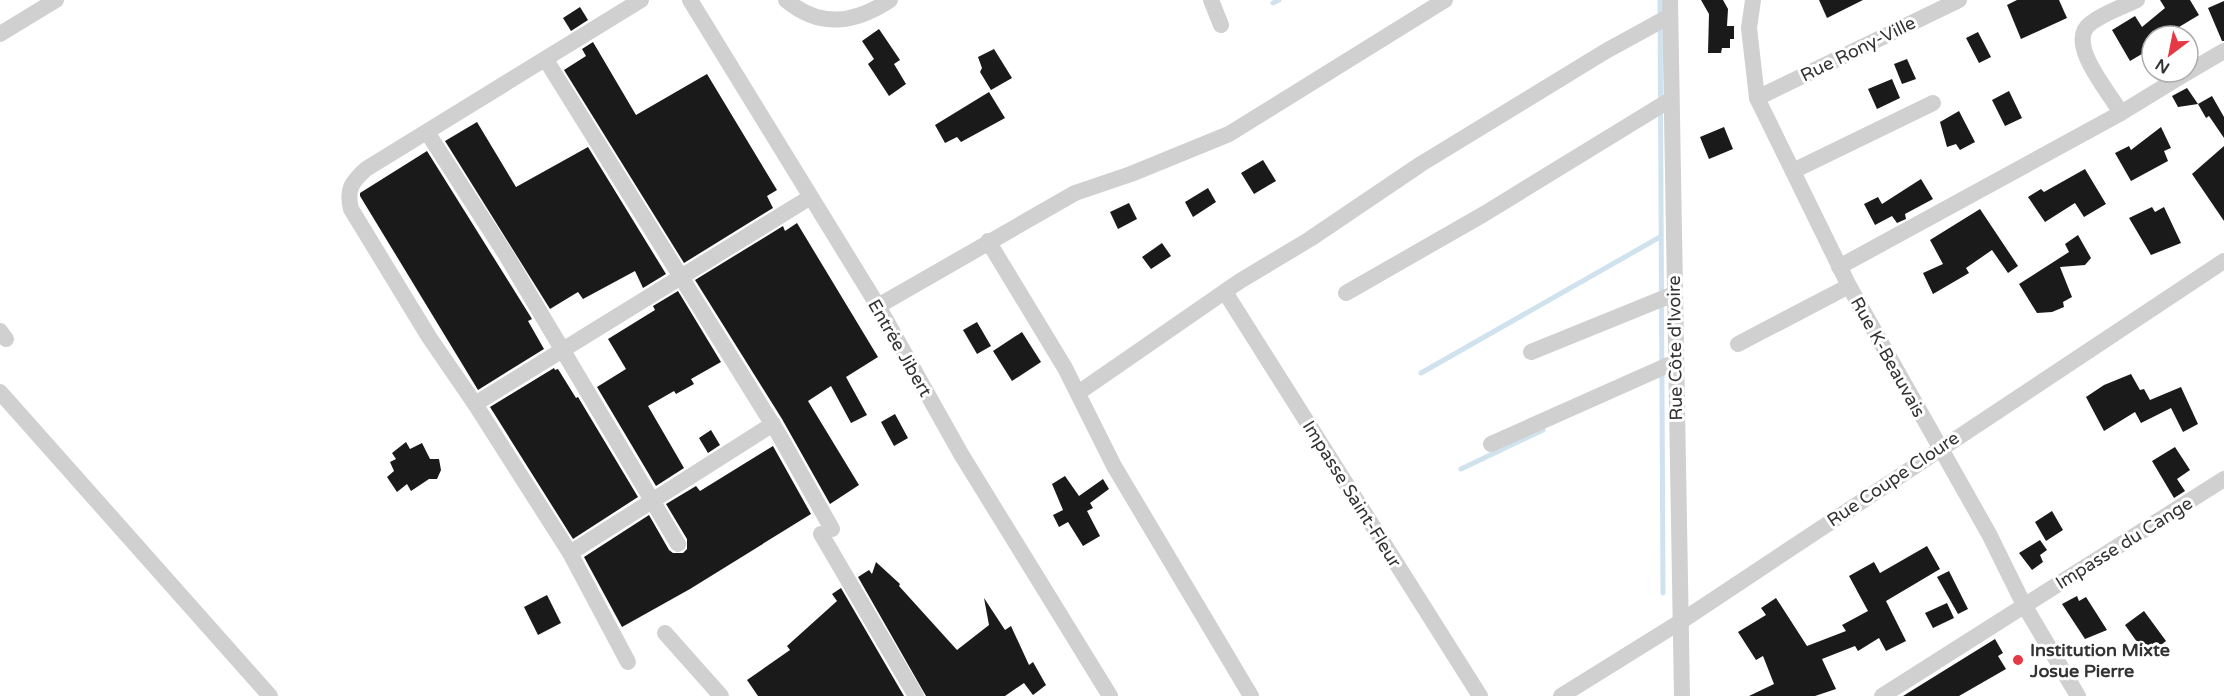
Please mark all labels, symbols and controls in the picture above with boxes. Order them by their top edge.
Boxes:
street label: Rue Rony-Ville [1797,12,1919,86]
north arrow [2140,24,2200,84]
text: N [2152,54,2173,78]
street label: Rue Côte d'Ivoire [1663,275,1687,421]
street label: Rue K-Beauvais [1846,293,1930,421]
street label: Entrée Jibert [863,295,937,401]
street label: Impasse Saint-Fleur [1298,416,1406,572]
street label: Rue Coupe Cloure [1823,427,1963,531]
street label: Impasse du Cange [2051,492,2197,594]
place label: Institution Mixte Josue Pierre [2029,639,2170,682]
marker: Institution Mixte Josue Pierre [2011,653,2025,667]

